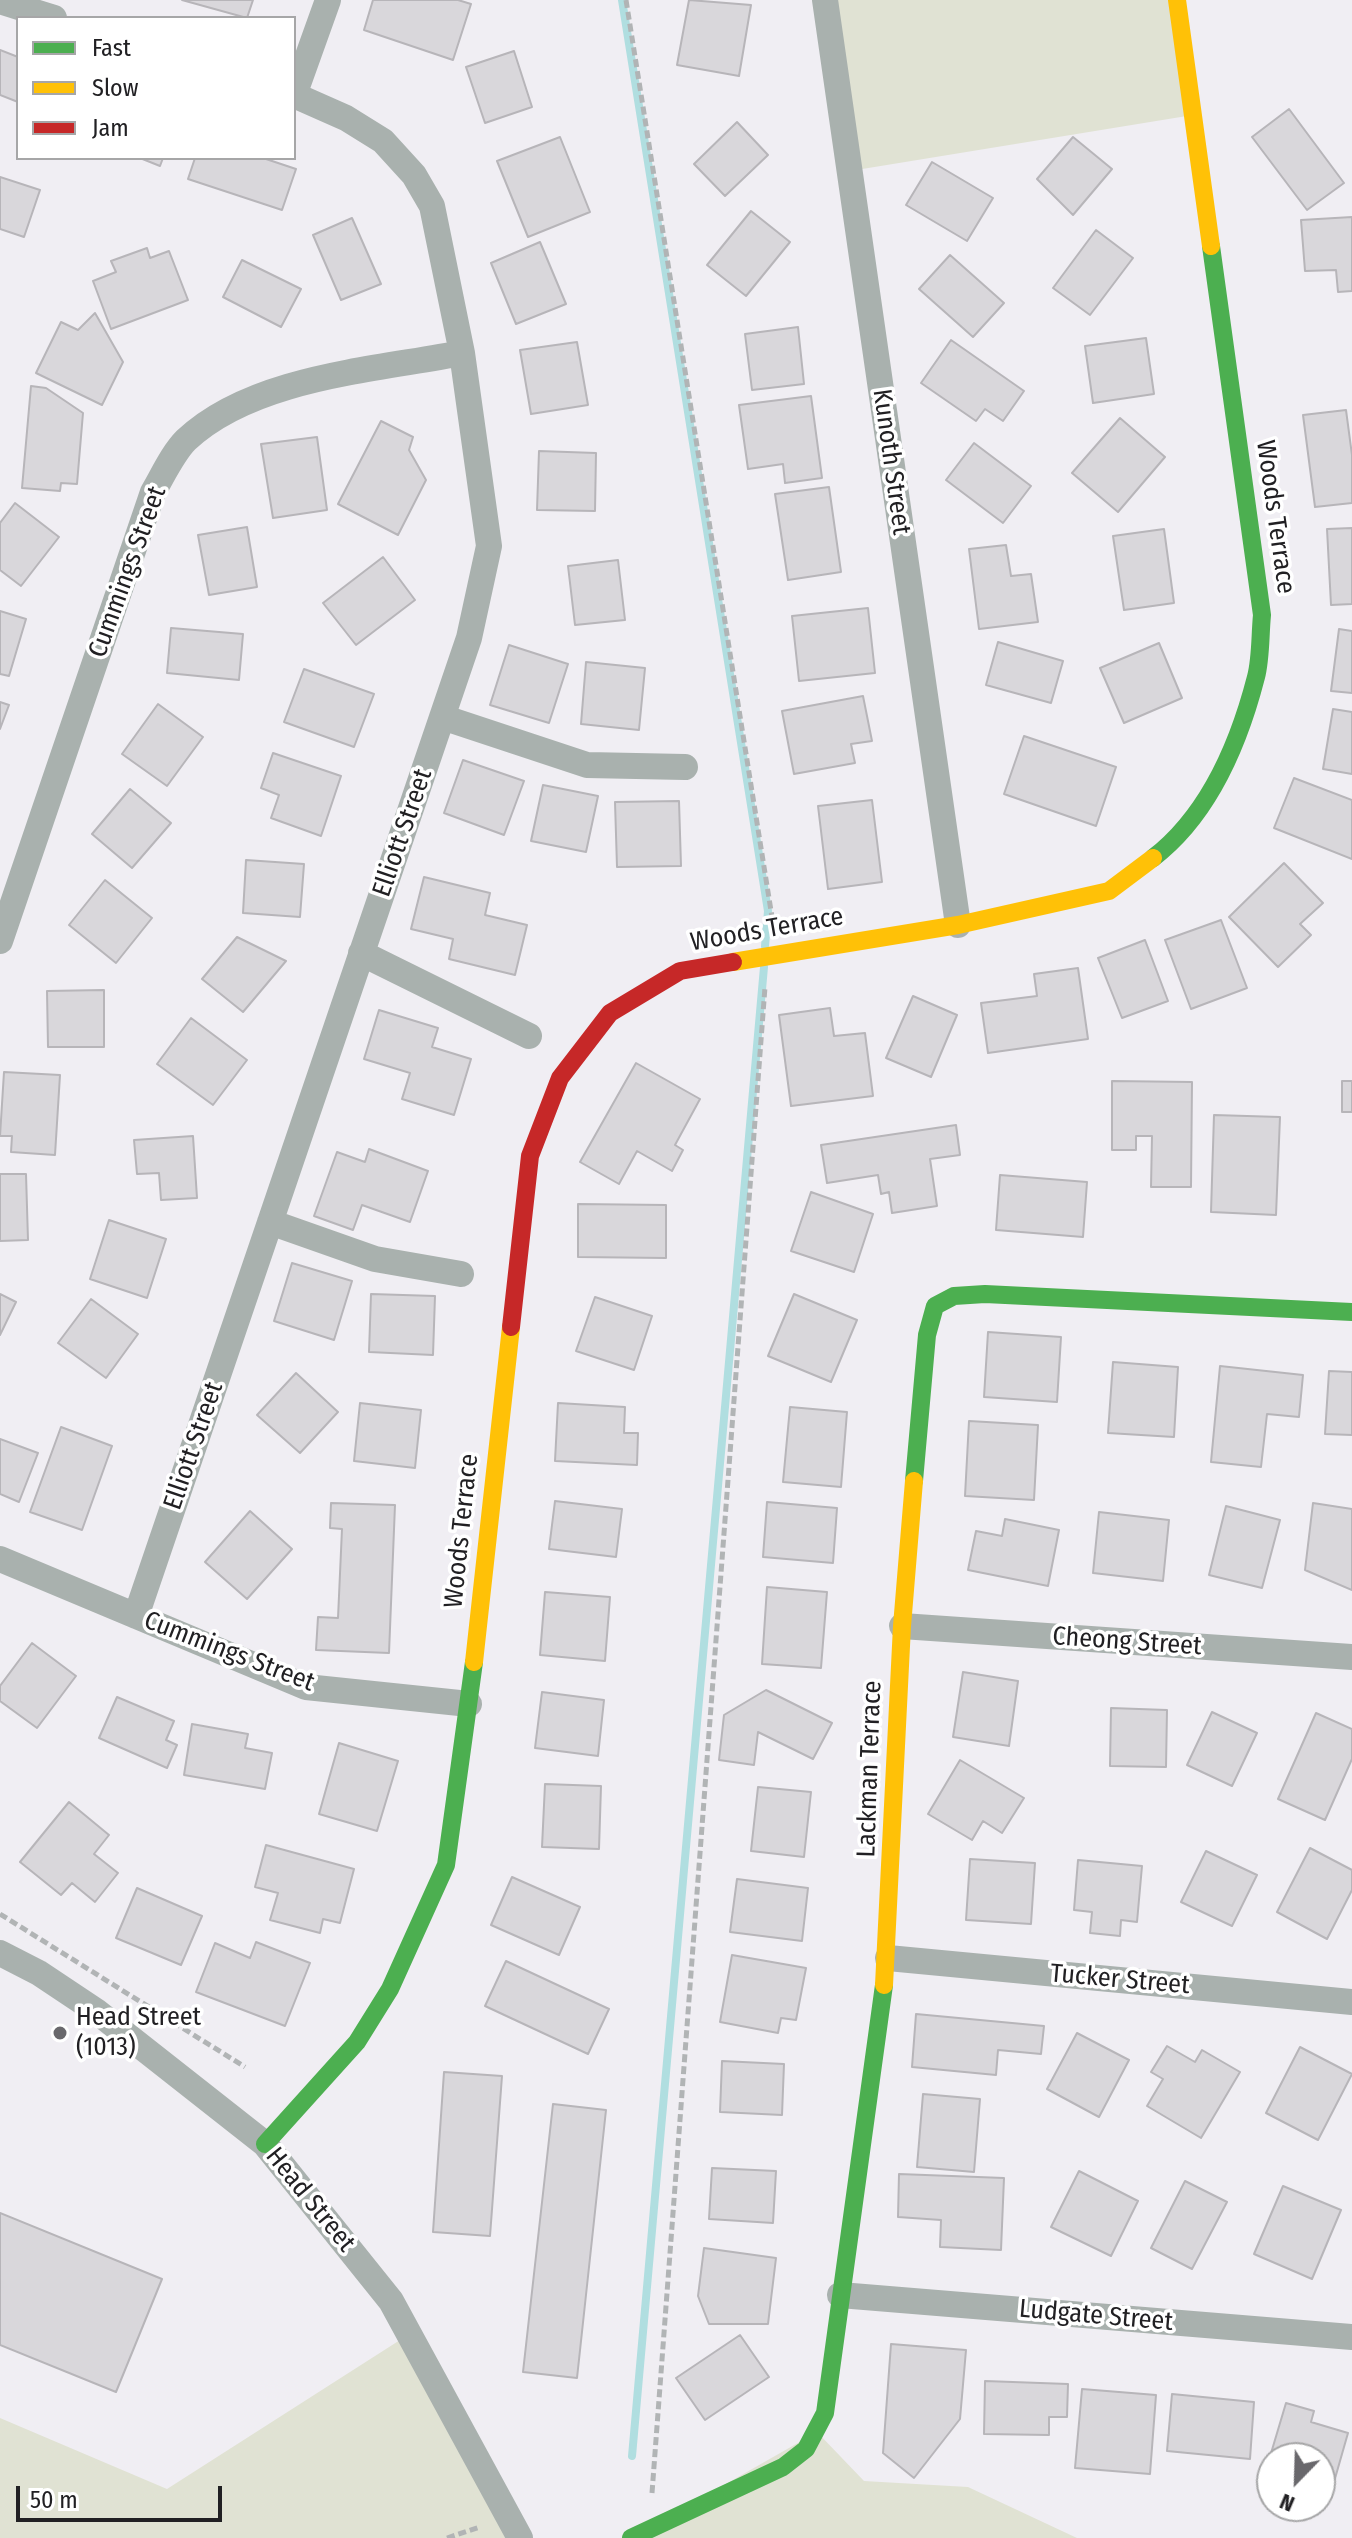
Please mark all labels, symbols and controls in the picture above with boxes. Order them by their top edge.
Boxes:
legend [16,16,296,160]
text: Fast [92,34,131,62]
text: Slow [92,74,138,102]
text: Jam [92,114,129,142]
street label: Kunoth Street [865,387,917,537]
street label: Woods Terrace [1249,438,1301,596]
street label: Cummings Street [83,482,173,662]
street label: Elliott Street [367,765,439,901]
street label: Woods Terrace [688,901,846,959]
street label: Elliott Street [158,1378,230,1514]
street label: Woods Terrace [438,1452,486,1610]
street label: Cummings Street [139,1605,319,1699]
street label: Cheong Street [1052,1621,1202,1663]
street label: Lackman Terrace [851,1680,889,1858]
street label: Tucker Street [1049,1958,1191,2002]
place label: Head Street (1013) [76,2002,201,2064]
marker: Head Street (1013) [51,2024,69,2042]
street label: Head Street [259,2142,361,2258]
street label: Ludgate Street [1018,2294,1174,2338]
north arrow [1256,2442,1336,2522]
scale bar [20,2470,226,2520]
text: 50 m [30,2486,78,2514]
text: N [1276,2488,1299,2518]

